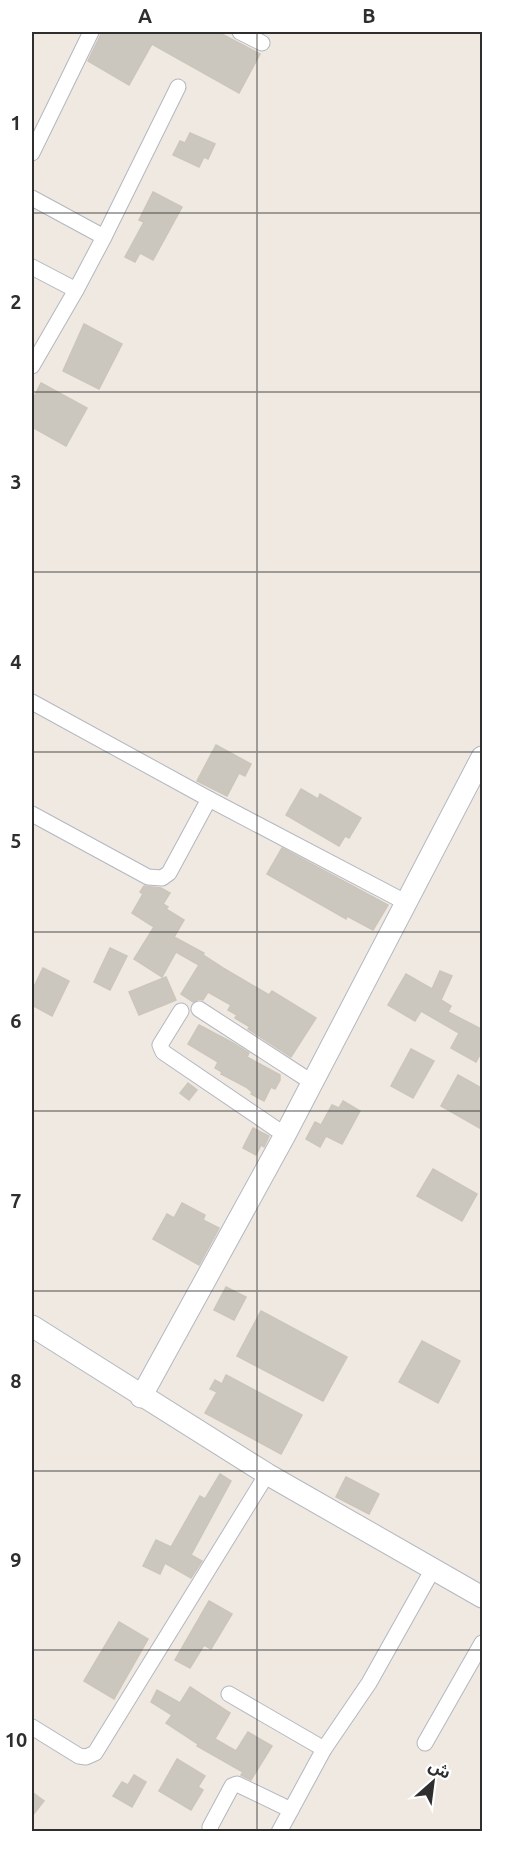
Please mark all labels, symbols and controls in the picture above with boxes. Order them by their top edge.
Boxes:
text: A [138,4,152,27]
text: B [362,4,376,27]
text: 1 [10,111,22,134]
text: 2 [10,290,22,313]
text: 3 [10,470,22,493]
text: 4 [10,650,22,673]
text: 5 [10,829,22,852]
text: 6 [10,1009,22,1032]
text: 7 [10,1189,22,1212]
text: 8 [10,1369,22,1392]
text: 9 [10,1548,22,1571]
text: 10 [5,1728,27,1751]
north arrow [403,1752,463,1812]
text: ش [426,1756,454,1783]

